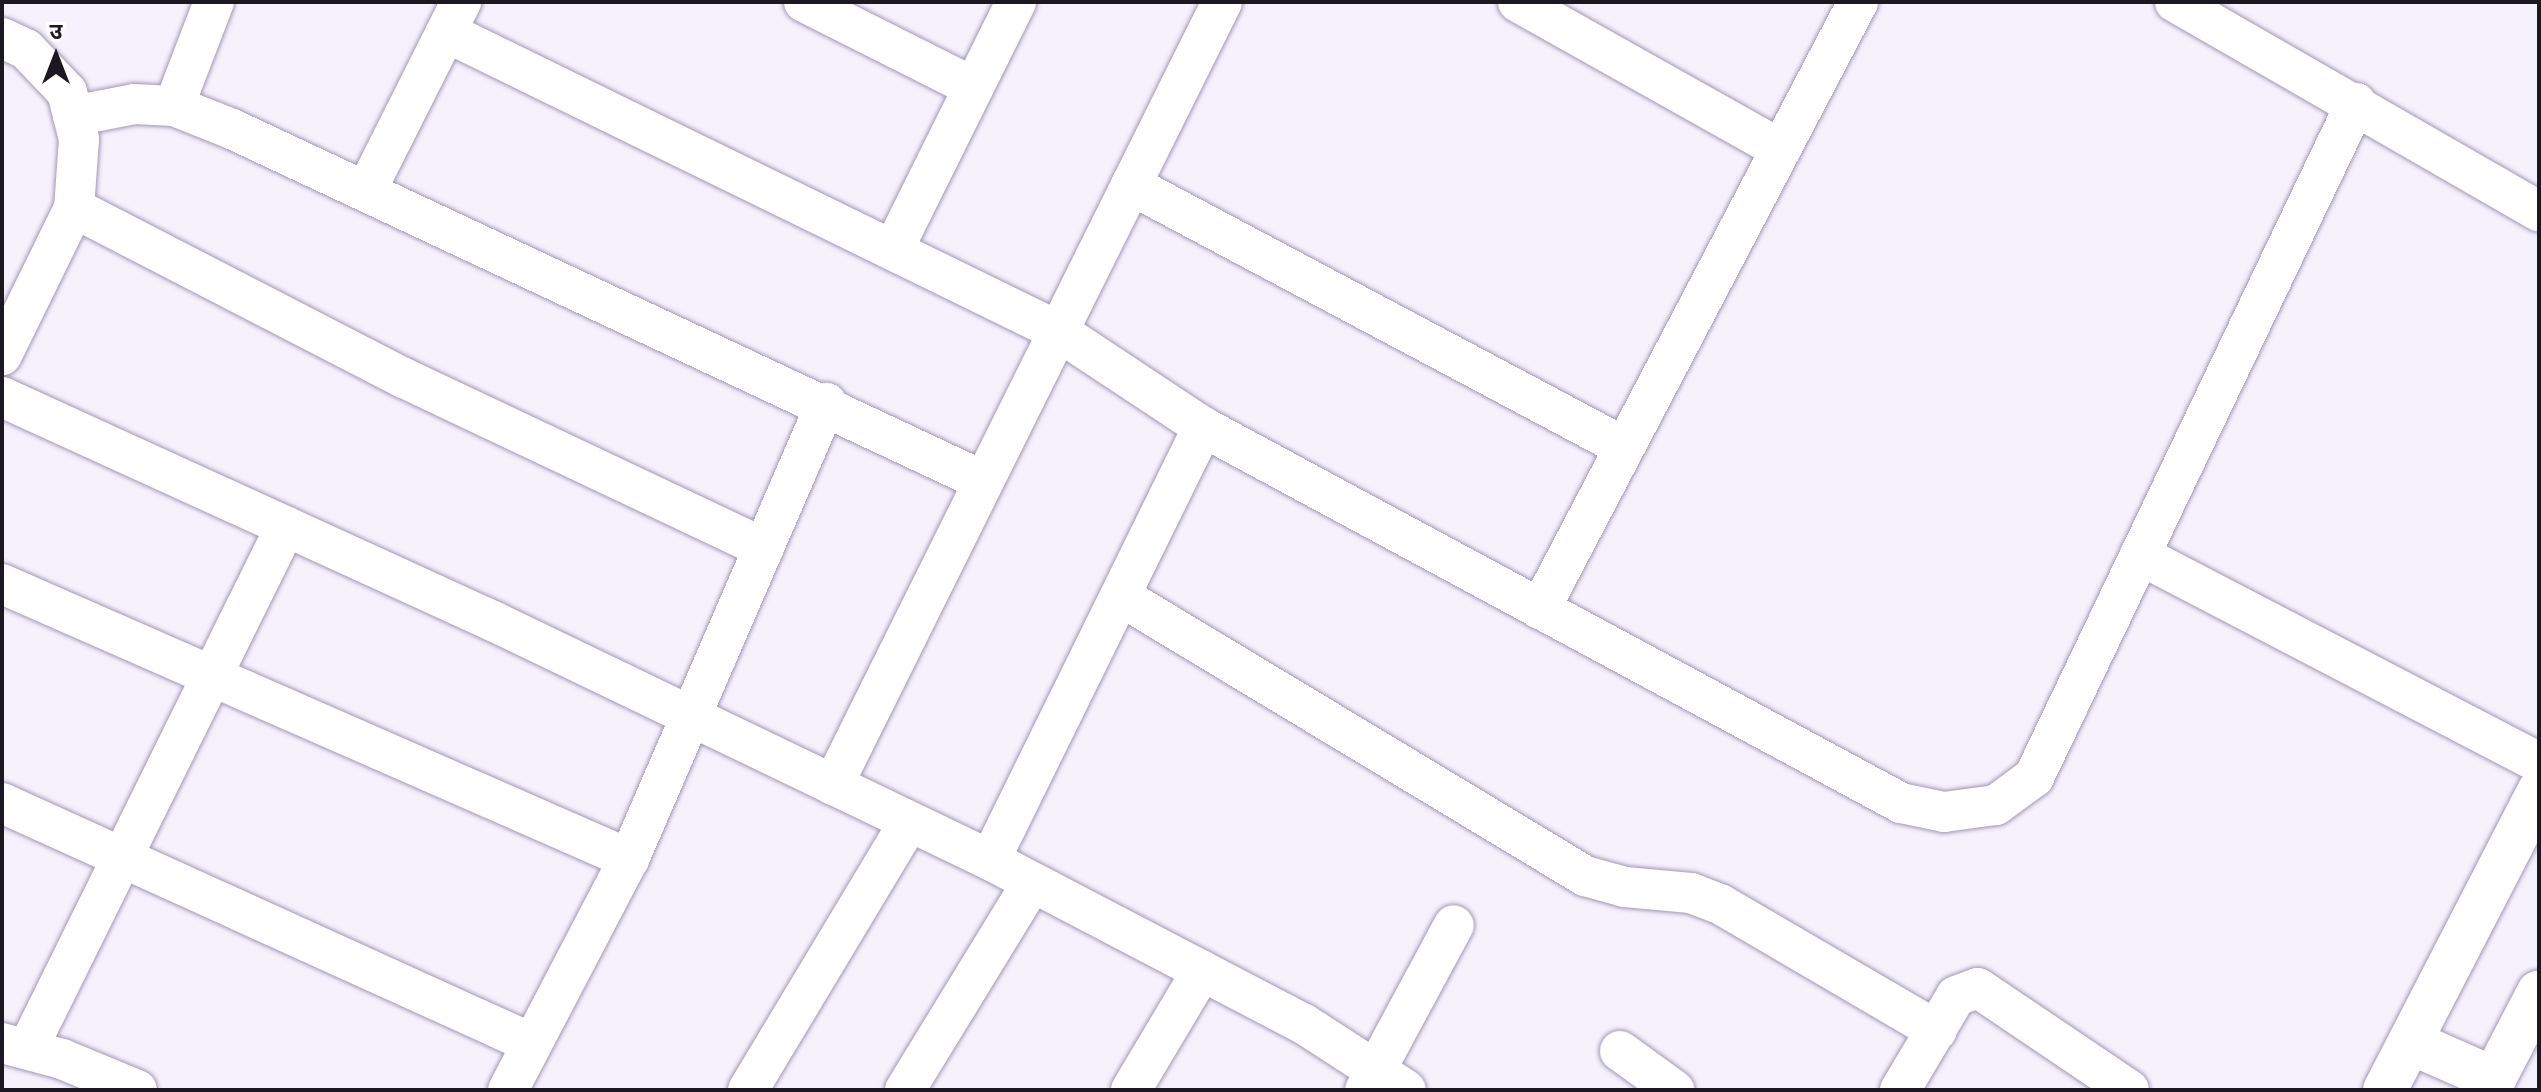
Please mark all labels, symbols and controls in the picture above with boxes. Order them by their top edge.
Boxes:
north arrow [16,16,96,96]
text: उ [50,16,62,48]

